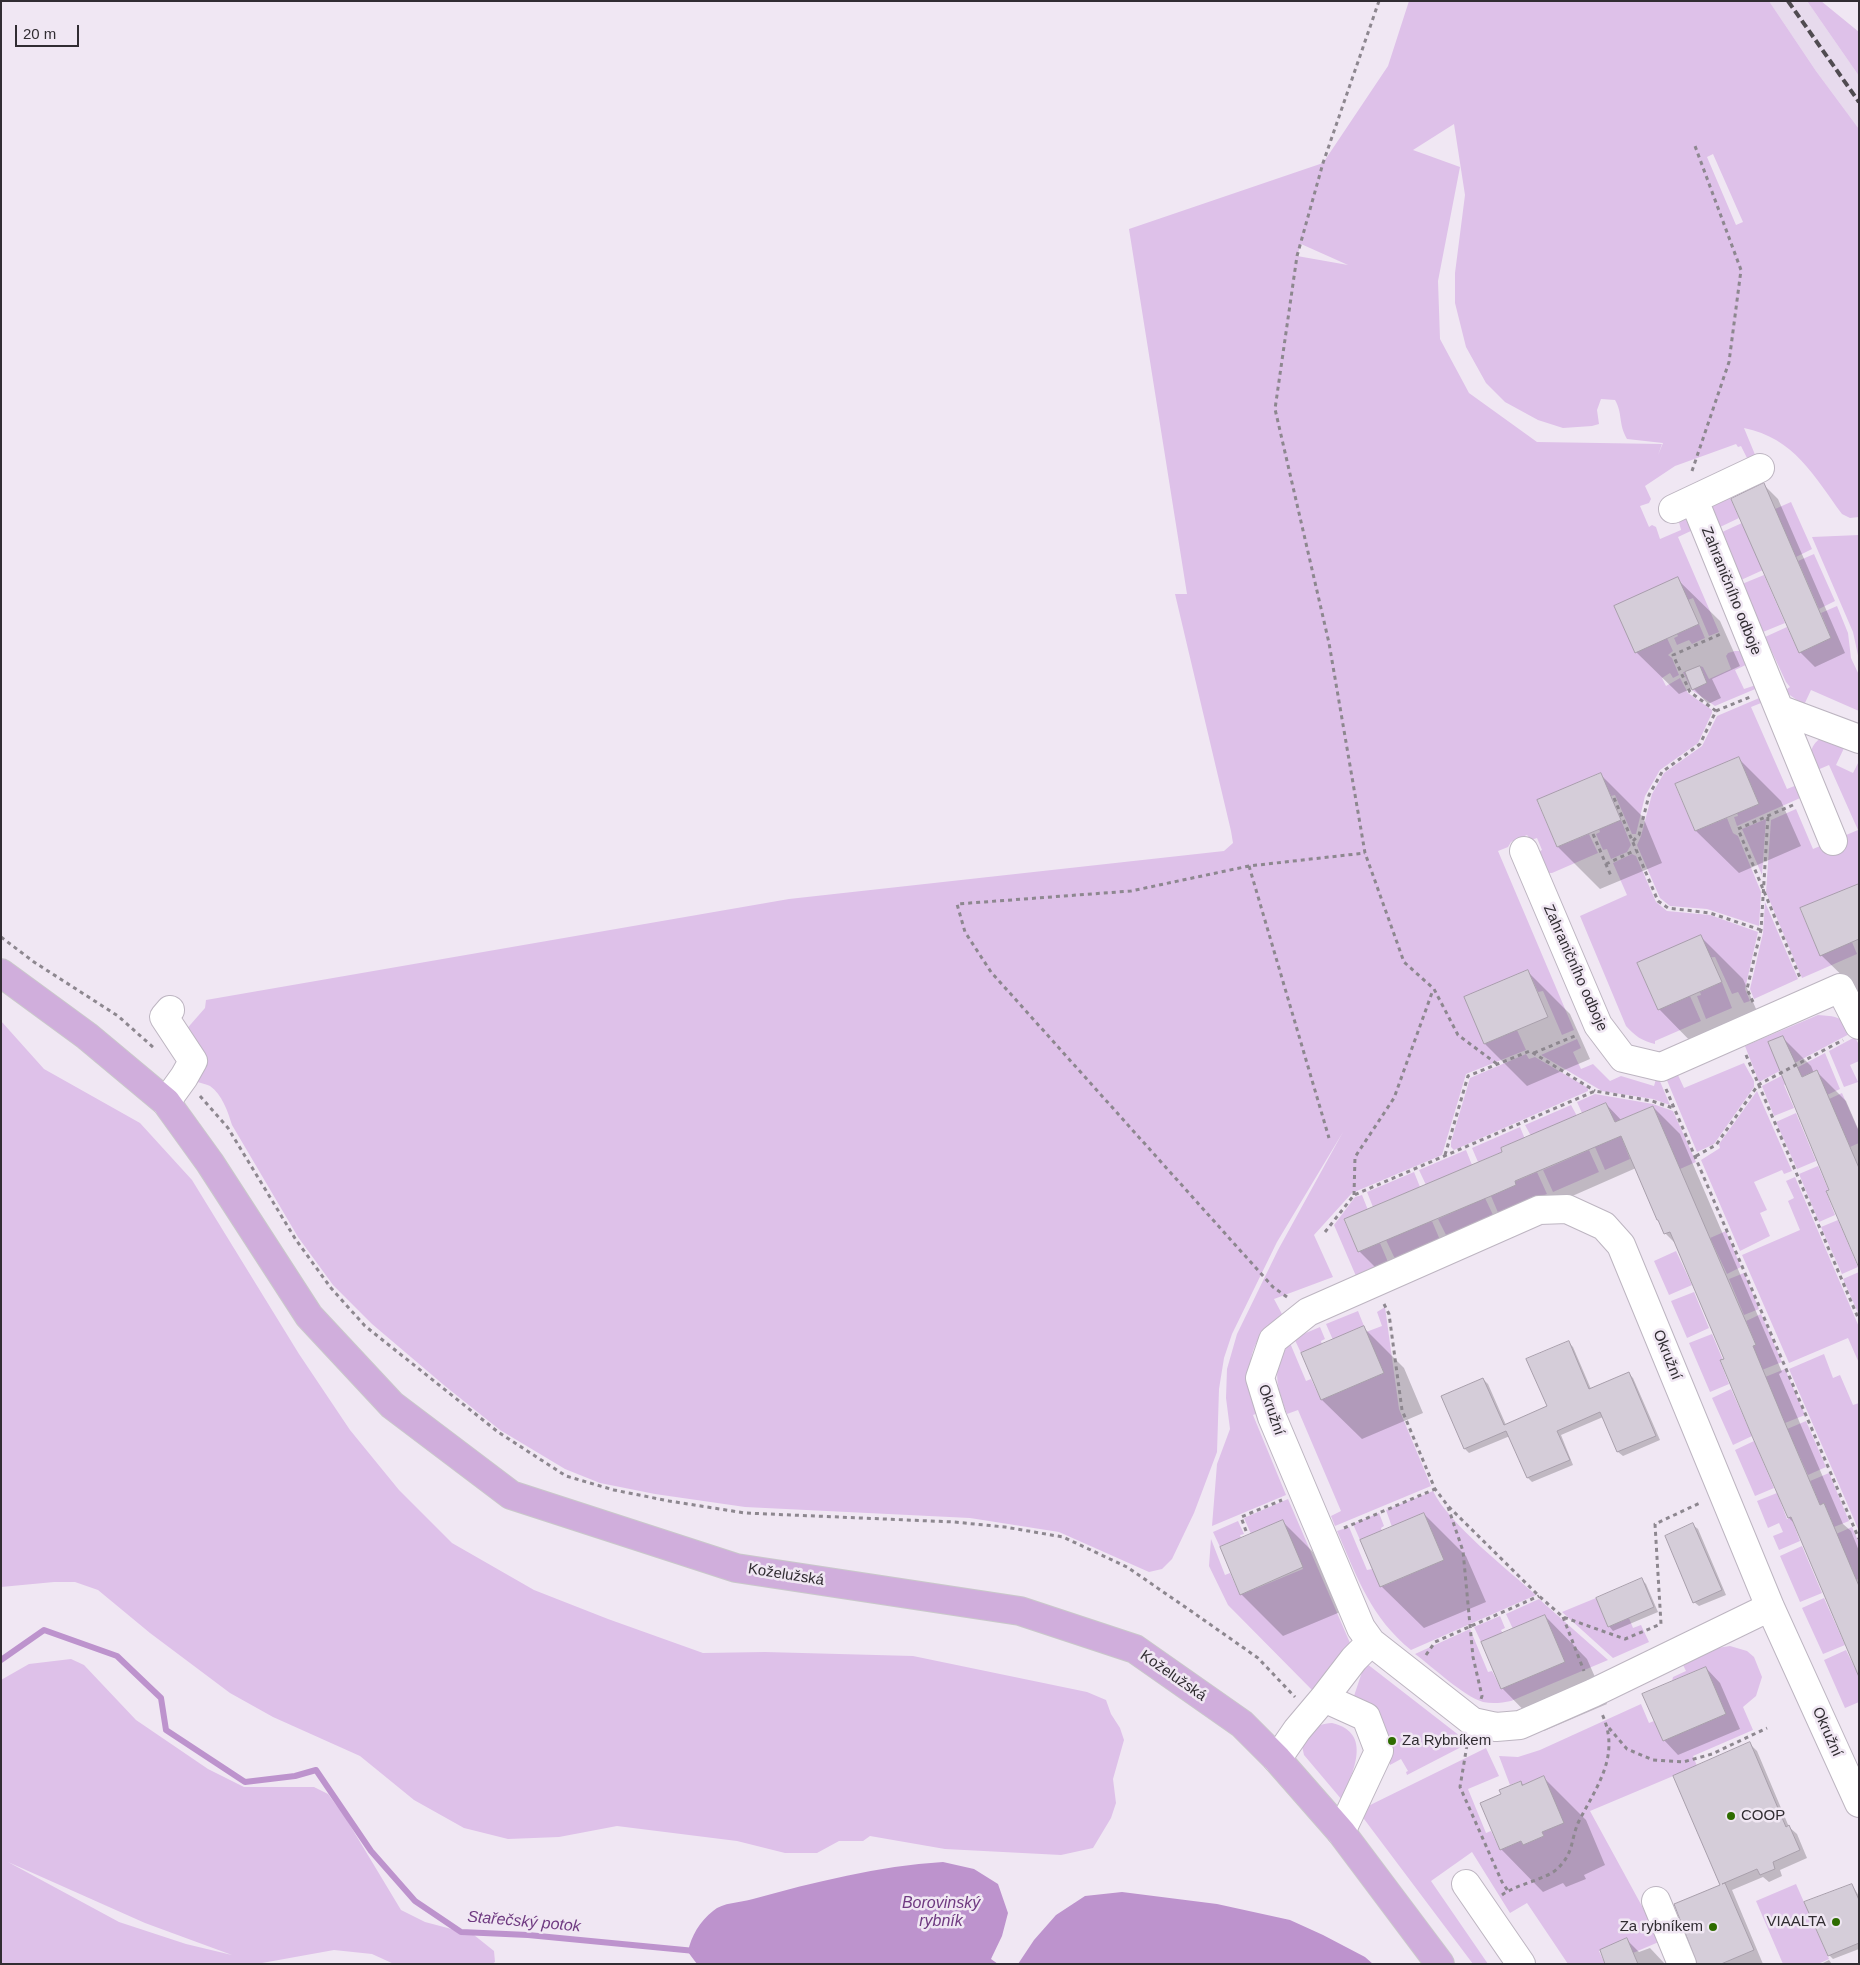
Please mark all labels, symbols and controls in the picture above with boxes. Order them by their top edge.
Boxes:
scale bar [18,15,81,47]
text: 20 m [23,25,56,42]
street label: Zahraničního odboje [1697,524,1765,658]
street label: Zahraničního odboje [1539,902,1611,1034]
street label: Okružní [1649,1327,1685,1383]
street label: Okružní [1254,1382,1288,1438]
street label: Koželužská [747,1560,825,1590]
street label: Koželužská [1136,1647,1210,1705]
street label: Okružní [1808,1704,1846,1760]
place label: Za Rybníkem [1402,1732,1491,1750]
marker: Za Rybníkem [1386,1735,1398,1747]
place label: COOP [1741,1807,1785,1825]
marker: COOP [1725,1810,1737,1822]
water label: Borovinský rybník [902,1894,980,1932]
water label: Stařečský potok [466,1907,582,1937]
place label: VIAALTA [1767,1913,1826,1931]
marker: VIAALTA [1830,1916,1842,1928]
place label: Za rybníkem [1620,1918,1703,1936]
marker: Za rybníkem [1707,1921,1719,1933]

